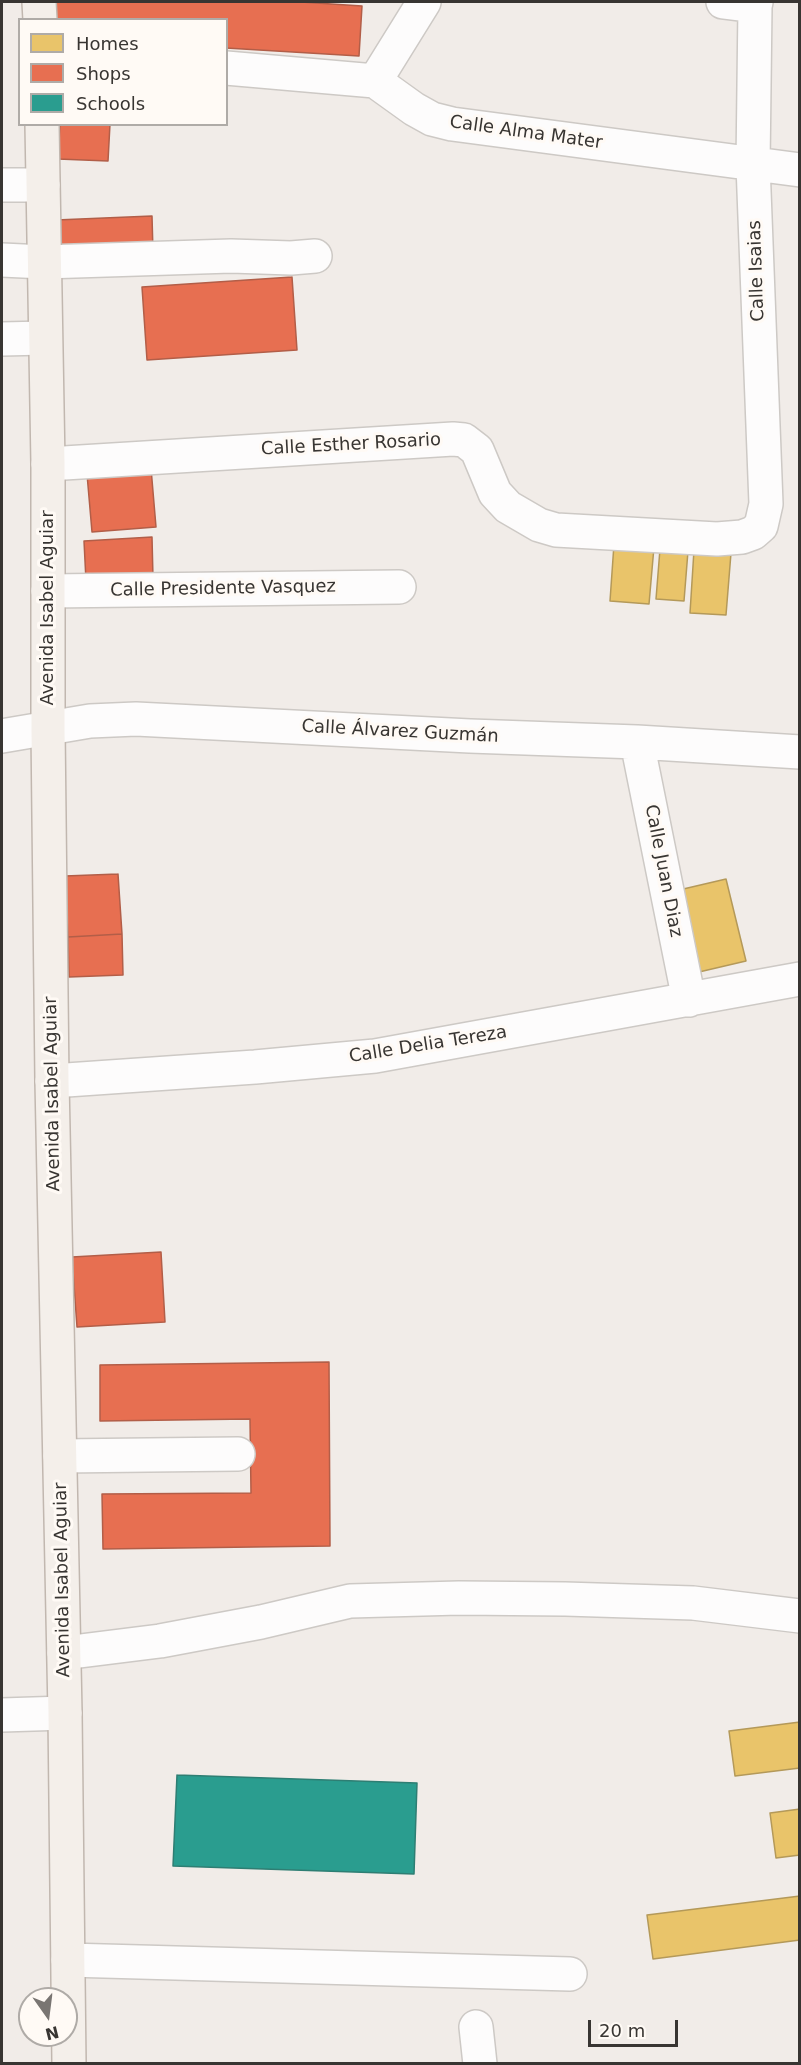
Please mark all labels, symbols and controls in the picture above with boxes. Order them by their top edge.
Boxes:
legend [18,18,228,126]
text: Homes [76,33,139,54]
text: Shops [76,63,131,84]
text: Schools [76,93,145,114]
street label: Calle Alma Mater [448,112,604,154]
street label: Calle Isaias [744,220,770,322]
street label: Calle Esther Rosario [260,429,442,461]
street label: Avenida Isabel Aguiar [37,510,59,706]
street label: Calle Presidente Vasquez [110,576,336,602]
street label: Calle Álvarez Guzmán [301,716,499,748]
street label: Calle Juan Diaz [640,803,686,939]
street label: Avenida Isabel Aguiar [40,996,66,1192]
street label: Calle Delia Tereza [347,1022,509,1068]
street label: Avenida Isabel Aguiar [50,1482,76,1678]
north arrow [18,1987,78,2047]
scale bar [591,2008,681,2046]
text: 20 m [599,2020,645,2041]
text: N [43,2022,61,2044]

